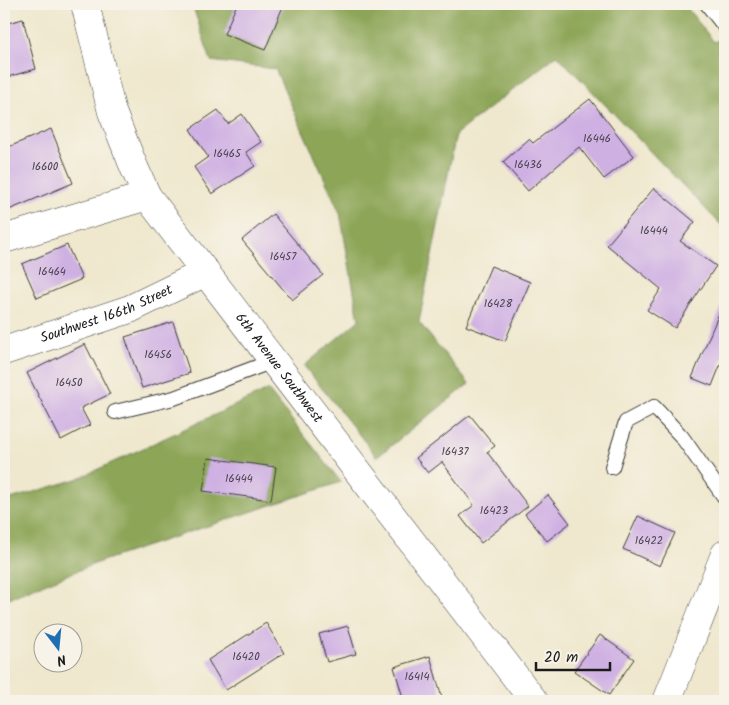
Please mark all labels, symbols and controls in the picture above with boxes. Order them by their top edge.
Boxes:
house number: 16446 [583,130,611,148]
house number: 16465 [213,145,242,163]
house number: 16436 [514,156,542,174]
house number: 16600 [32,158,59,176]
house number: 16444 [640,222,668,240]
house number: 16457 [270,248,297,266]
house number: 16464 [38,263,66,281]
street label: Southwest 166th Street [37,279,177,349]
house number: 16428 [484,295,513,313]
street label: 6th Avenue Southwest [229,308,329,428]
house number: 16456 [144,346,172,364]
house number: 16450 [55,374,83,392]
house number: 16437 [442,443,469,461]
house number: 16444 [225,470,253,488]
house number: 16423 [480,502,508,520]
house number: 16422 [635,532,663,550]
north arrow [32,622,82,672]
scale bar [536,640,610,672]
text: 20 m [544,646,578,670]
text: N [54,648,69,671]
house number: 16420 [232,648,260,666]
house number: 16414 [404,668,430,686]

